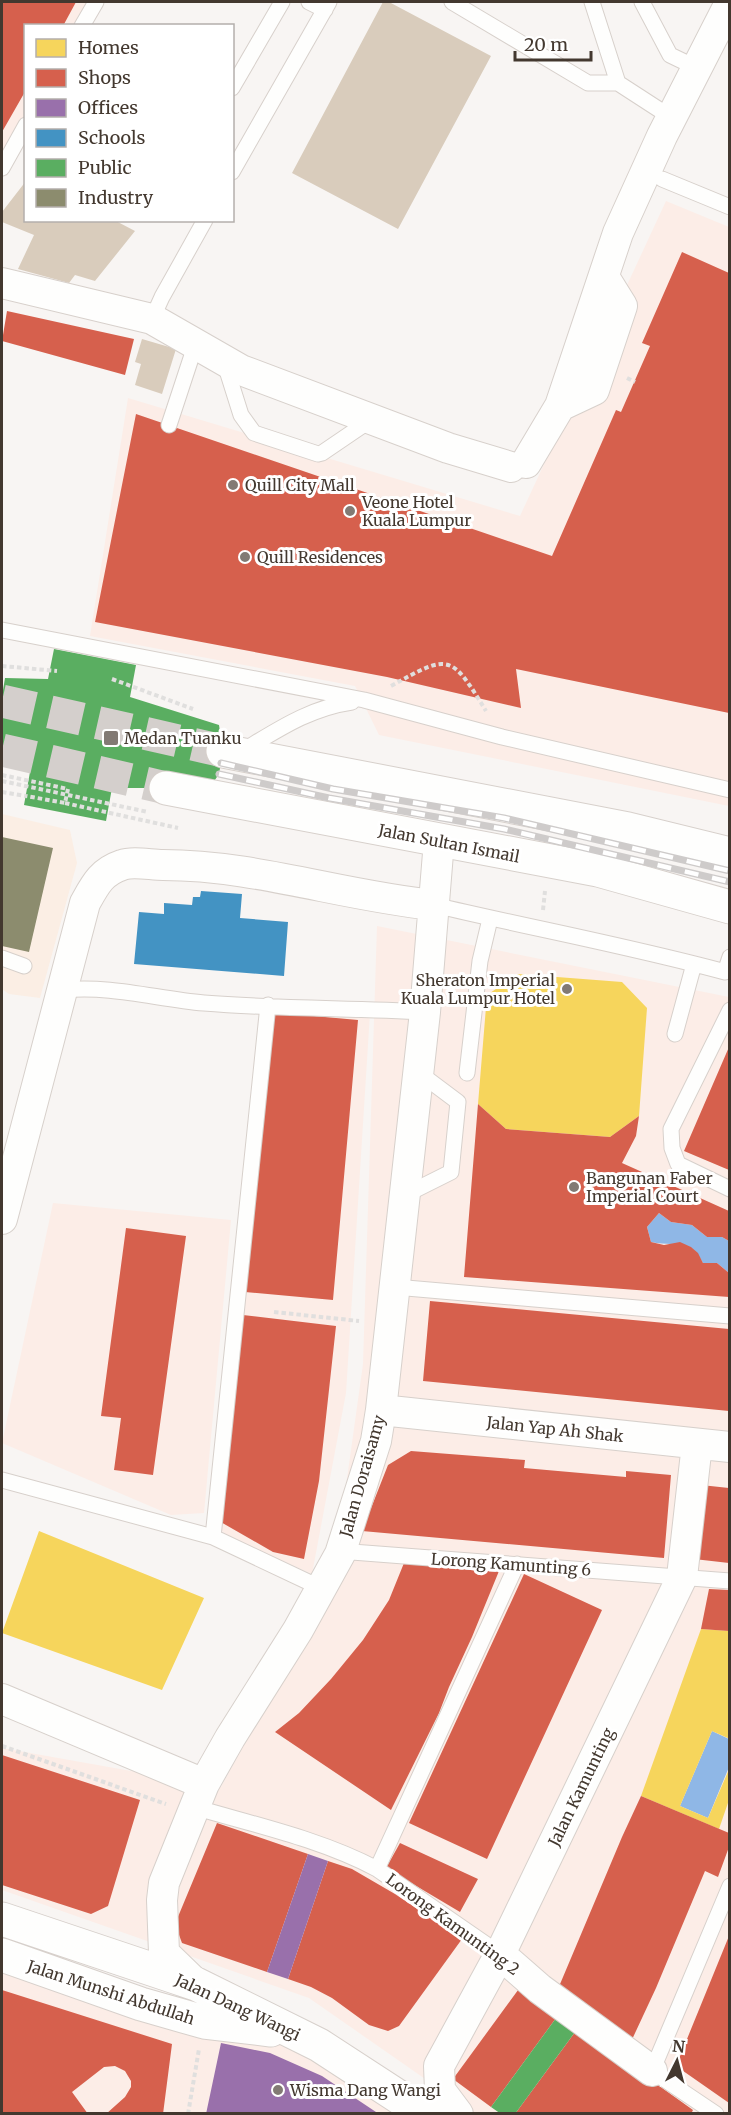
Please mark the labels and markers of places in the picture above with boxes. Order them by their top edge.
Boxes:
place label: Quill City Mall [245,475,355,495]
marker: Quill City Mall [226,478,240,492]
place label: Veone Hotel Kuala Lumpur [361,492,471,530]
marker: Veone Hotel Kuala Lumpur [343,504,357,518]
place label: Quill Residences [257,547,383,567]
marker: Quill Residences [238,550,252,564]
place label: Medan Tuanku [124,728,242,748]
marker: Medan Tuanku [102,729,120,747]
place label: Sheraton Imperial Kuala Lumpur Hotel [401,970,555,1008]
marker: Sheraton Imperial Kuala Lumpur Hotel [560,982,574,996]
place label: Bangunan Faber Imperial Court [586,1168,713,1206]
marker: Bangunan Faber Imperial Court [567,1180,581,1194]
place label: Wisma Dang Wangi [289,2080,441,2100]
marker: Wisma Dang Wangi [271,2083,285,2097]

